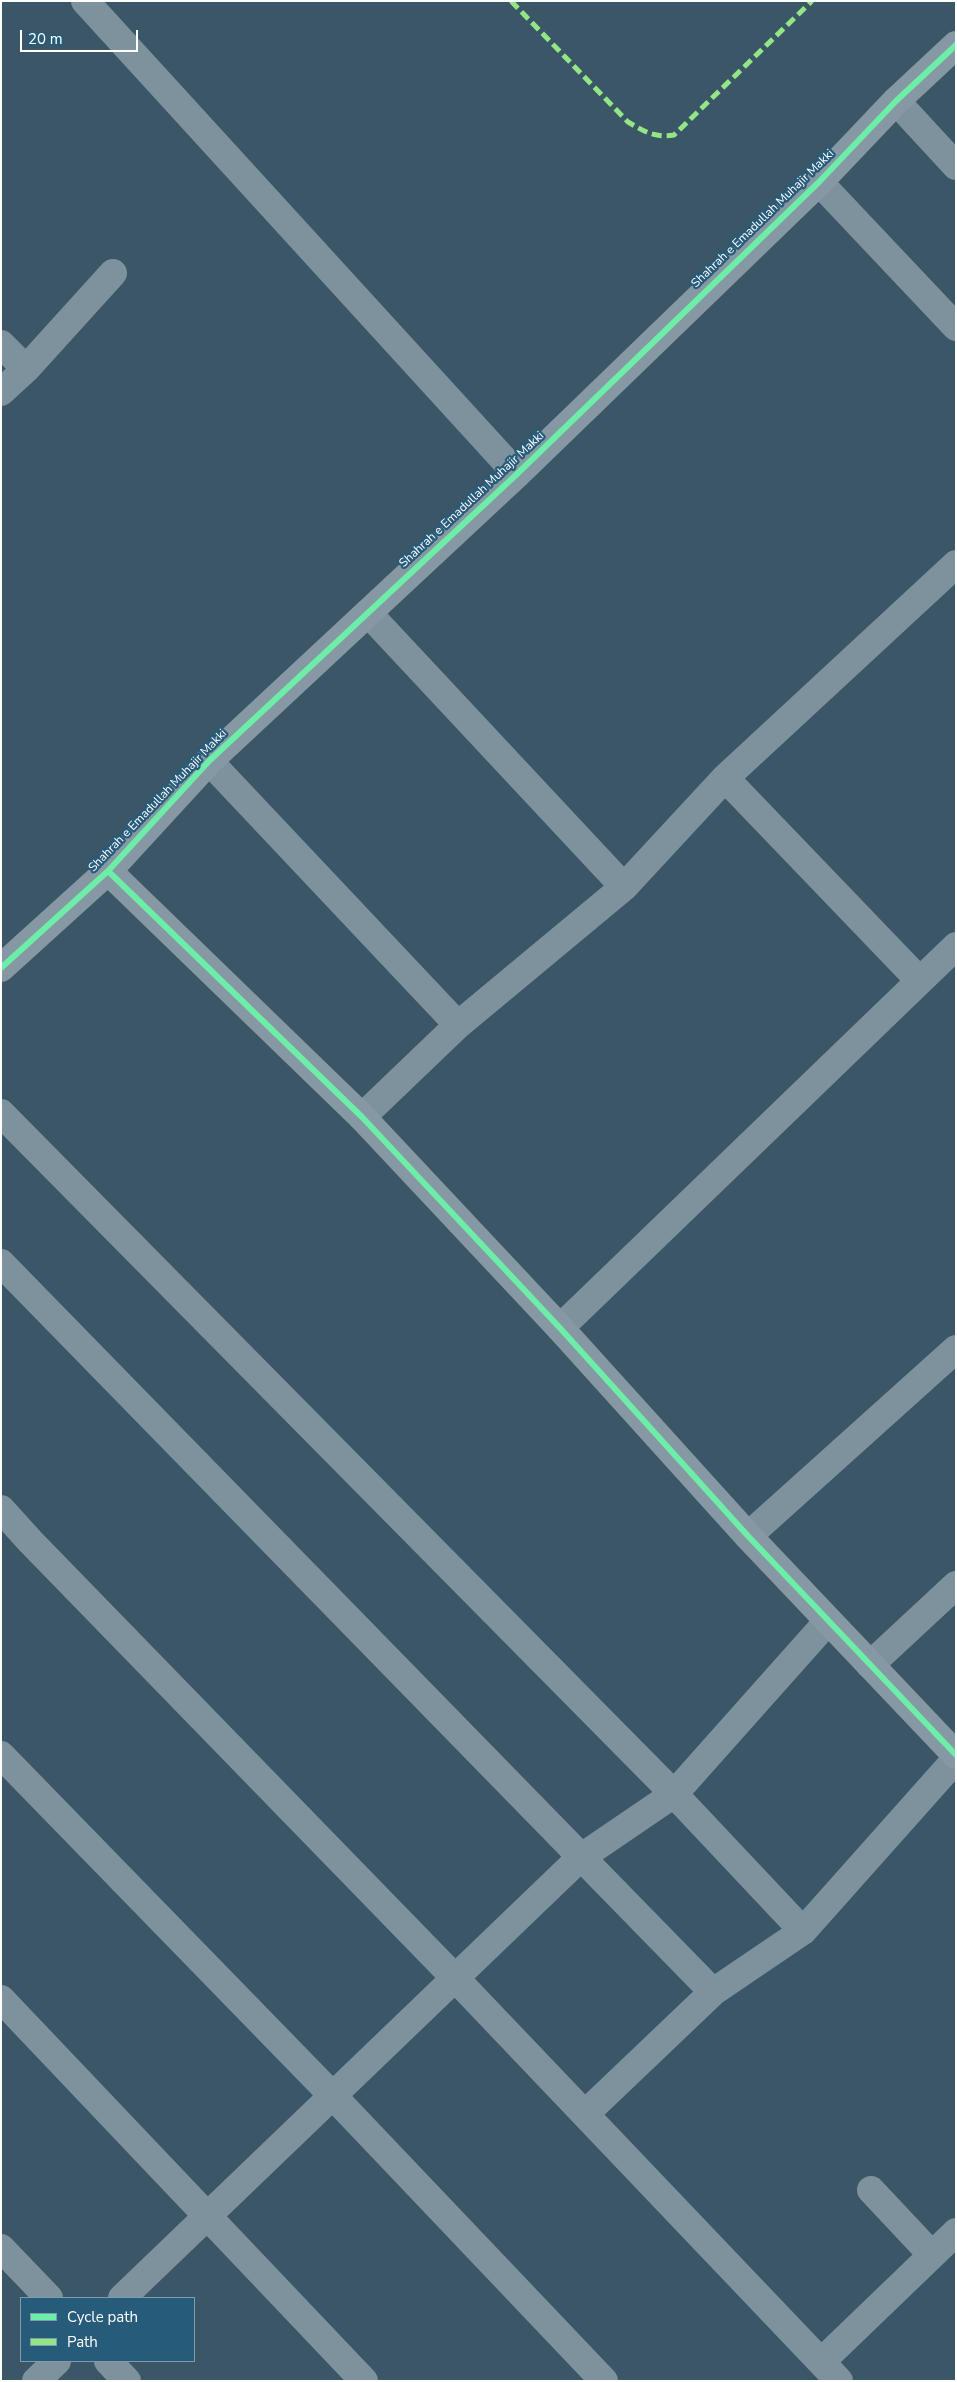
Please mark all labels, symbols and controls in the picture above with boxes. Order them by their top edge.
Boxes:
scale bar [22,20,140,52]
text: 20 m [28,29,63,49]
street label: Shahrah e Emadullah Muhajir Makki [689,147,837,291]
street label: Shahrah e Emadullah Muhajir Makki [397,429,547,571]
street label: Shahrah e Emadullah Muhajir Makki [86,727,230,875]
legend [20,2297,195,2362]
text: Cycle path [67,2307,138,2327]
text: Path [67,2332,98,2352]

